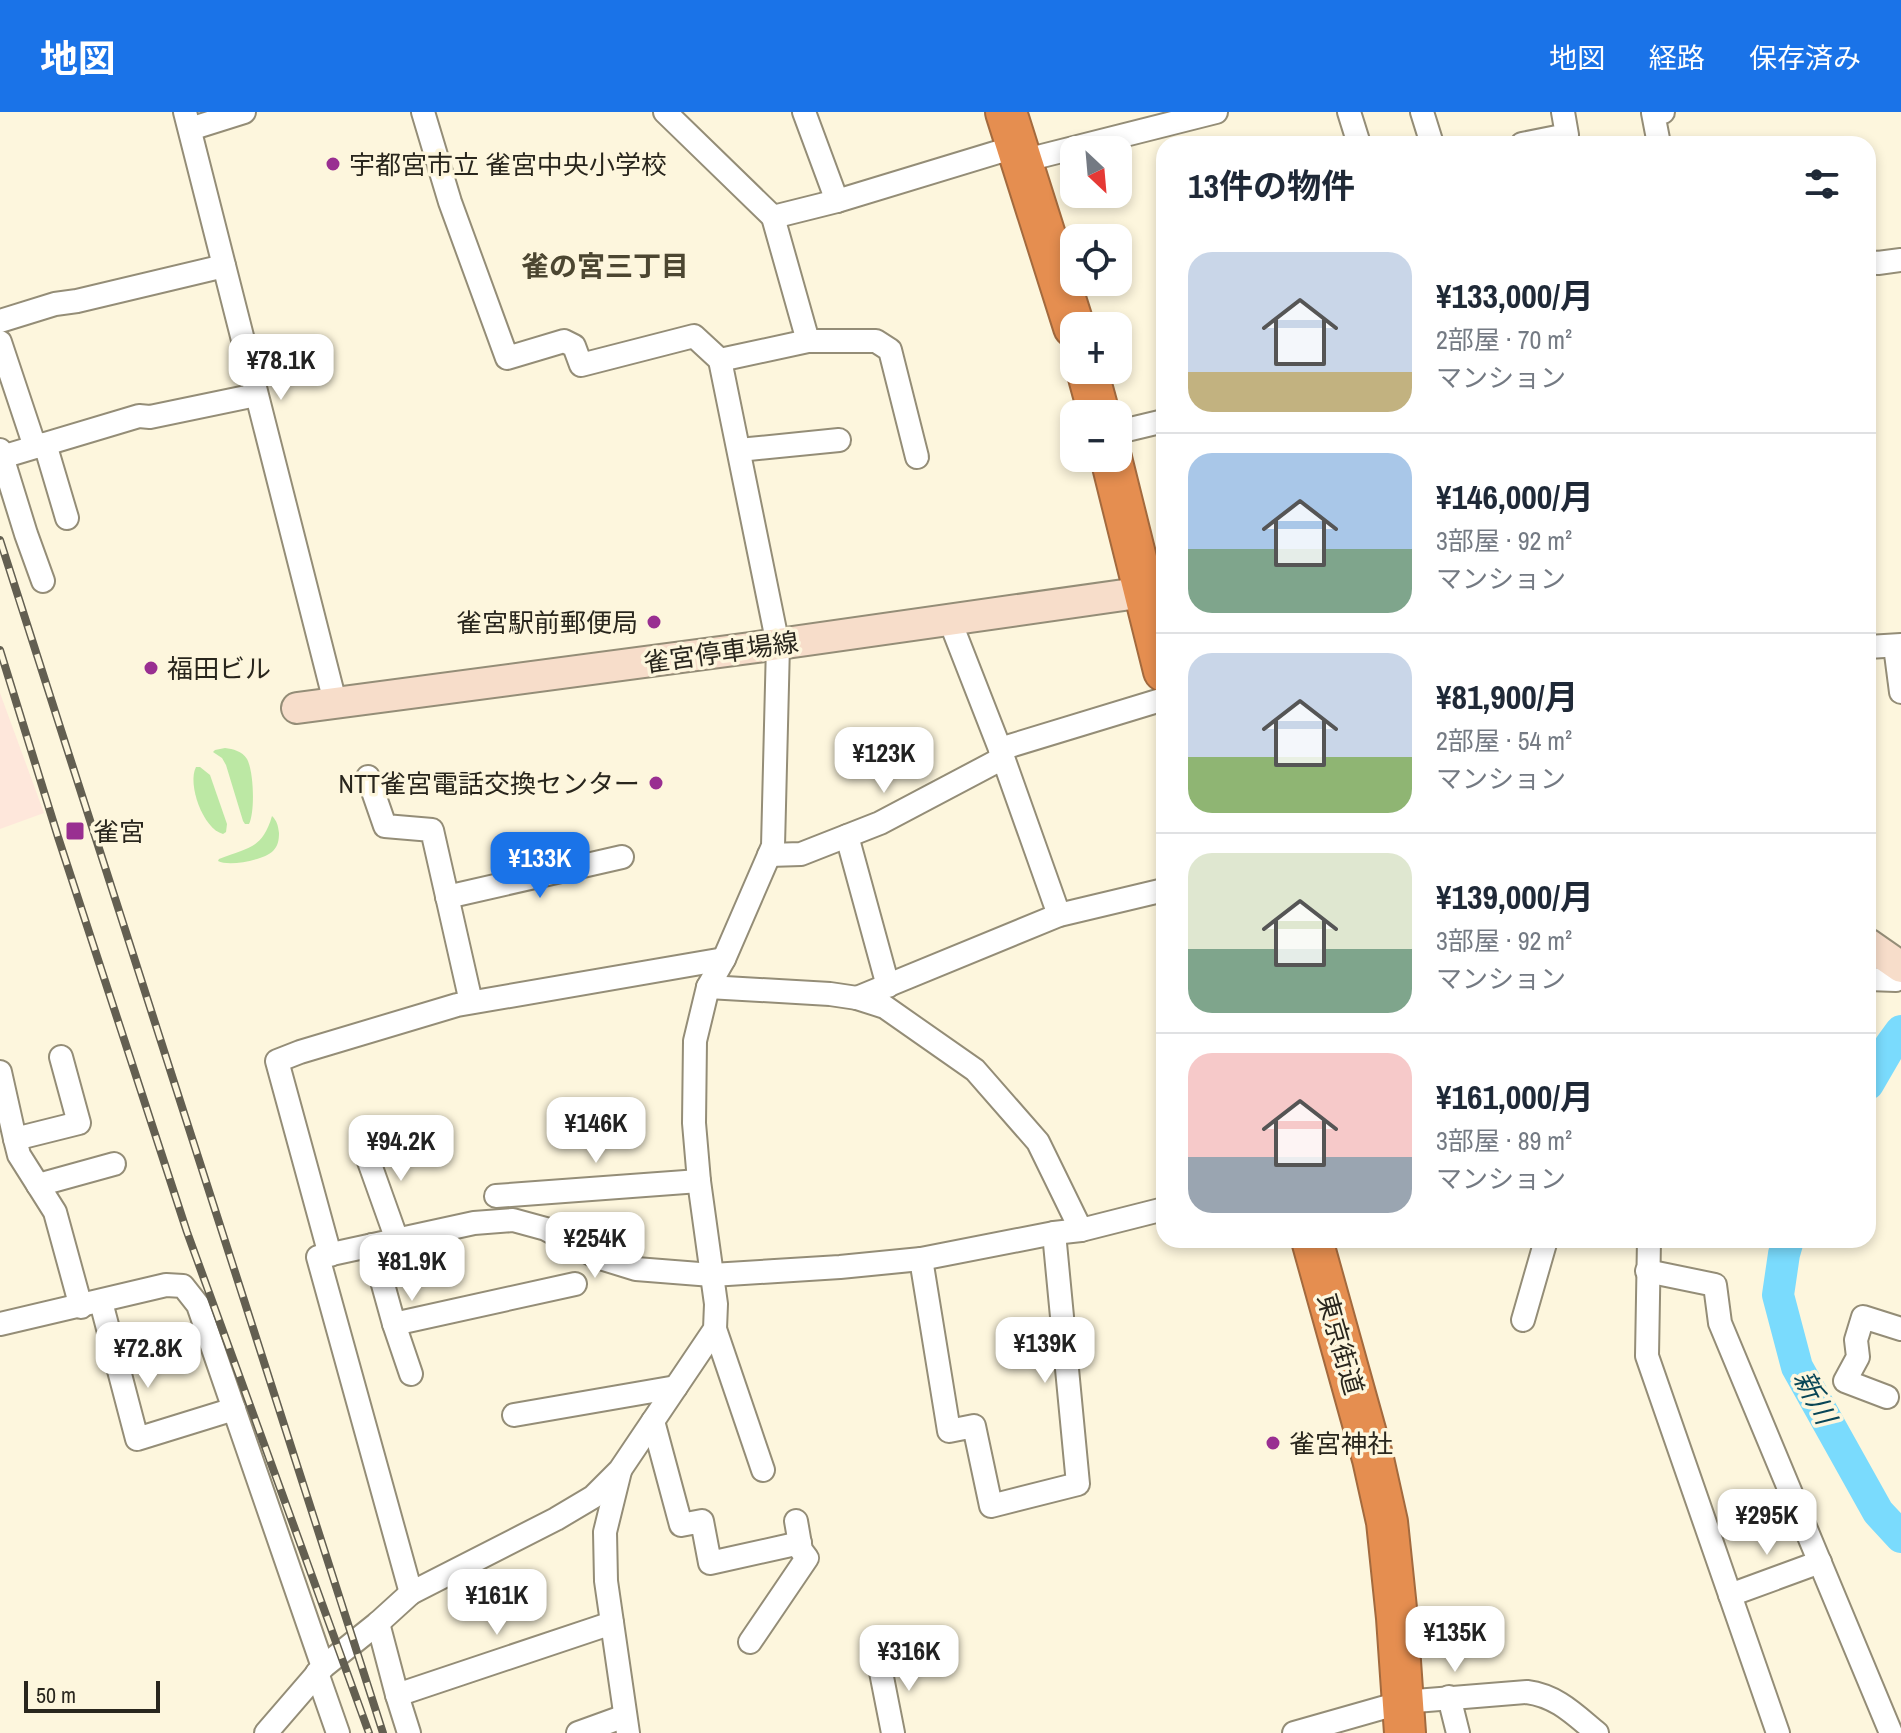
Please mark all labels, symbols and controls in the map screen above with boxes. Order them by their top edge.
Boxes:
text: 地図 [40,33,116,84]
text: 地図 [1549,39,1605,77]
text: 経路 [1649,39,1705,77]
text: 保存済み [1749,39,1861,77]
north arrow [1060,136,1132,208]
map controls [1060,136,1132,472]
place label: 宇都宮市立 雀宮中央小学校 [349,147,667,182]
marker: 宇都宮市立 雀宮中央小学校 [324,155,342,173]
icon: filters [1800,162,1844,206]
text: 13件の物件 [1188,163,1355,209]
button: locate [1060,224,1132,296]
district label: 雀の宮三丁目 [521,247,689,285]
text: ¥133,000/月 [1436,273,1594,319]
icon: home [1252,284,1348,380]
button: + [1060,312,1132,384]
text: 2部屋 · 70 m² [1436,322,1572,357]
pin: ¥78.1K [216,334,346,402]
text: ¥78.1K [247,342,315,377]
text: マンション [1436,360,1566,395]
button: − [1060,400,1132,472]
text: ¥146,000/月 [1436,474,1594,520]
icon: home [1252,485,1348,581]
text: 3部屋 · 92 m² [1436,523,1572,558]
text: マンション [1436,561,1566,596]
place label: 雀宮駅前郵便局 [456,605,638,640]
marker: 雀宮駅前郵便局 [645,613,663,631]
street label: 雀宮停車場線 [641,624,801,680]
place label: 福田ビル [167,651,271,686]
marker: 福田ビル [142,659,160,677]
text: ¥81,900/月 [1436,674,1579,720]
icon: home [1252,685,1348,781]
text: 2部屋 · 54 m² [1436,723,1572,758]
pin: ¥123K [828,727,940,795]
text: ¥123K [853,735,915,770]
text: マンション [1436,761,1566,796]
place label: NTT雀宮電話交換センター [339,766,640,801]
marker: NTT雀宮電話交換センター [647,774,665,792]
place label: 雀宮 [93,814,145,849]
marker: 雀宮 [64,820,86,842]
pin: ¥133K [484,832,596,900]
text: ¥133K [509,840,571,875]
text: ¥139,000/月 [1436,874,1594,920]
icon: home [1252,885,1348,981]
text: 3部屋 · 92 m² [1436,923,1572,958]
text: マンション [1436,961,1566,996]
text: ¥161,000/月 [1436,1074,1594,1120]
icon: home [1252,1085,1348,1181]
pin: ¥146K [540,1097,652,1165]
text: ¥146K [565,1105,627,1140]
pin: ¥94.2K [336,1115,466,1183]
text: ¥94.2K [367,1123,435,1158]
text: 3部屋 · 89 m² [1436,1123,1572,1158]
text: マンション [1436,1161,1566,1196]
pin: ¥254K [539,1212,651,1280]
text: ¥254K [564,1220,626,1255]
pin: ¥81.9K [347,1235,477,1303]
text: ¥81.9K [378,1243,446,1278]
street label: 東京街道 [1310,1289,1372,1399]
pin: ¥139K [989,1317,1101,1385]
pin: ¥72.8K [83,1322,213,1390]
text: ¥139K [1014,1325,1076,1360]
text: ¥72.8K [114,1330,182,1365]
water label: 新川 [1785,1363,1846,1433]
place label: 雀宮神社 [1289,1426,1393,1461]
marker: 雀宮神社 [1264,1434,1282,1452]
pin: ¥295K [1711,1489,1823,1557]
text: ¥295K [1736,1497,1798,1532]
pin: ¥161K [441,1569,553,1637]
text: ¥161K [466,1577,528,1612]
pin: ¥135K [1399,1606,1511,1674]
text: ¥135K [1424,1614,1486,1649]
pin: ¥316K [853,1625,965,1693]
text: ¥316K [878,1633,940,1668]
scale bar [24,1677,160,1713]
text: 50 m [36,1680,76,1710]

